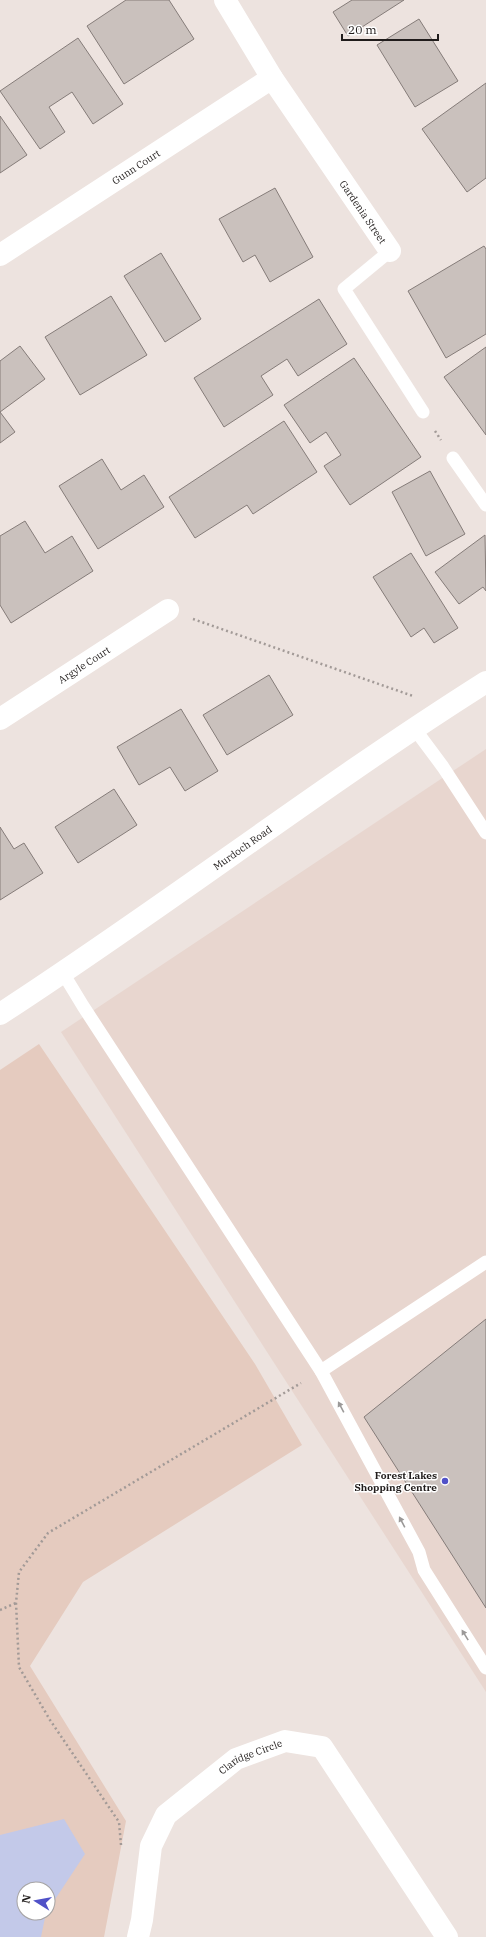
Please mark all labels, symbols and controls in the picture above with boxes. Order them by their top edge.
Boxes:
scale bar [342,16,438,42]
text: 20 m [348,22,377,37]
street label: Gunn Court [110,146,163,187]
street label: Gardenia Street [337,178,389,247]
street label: Argyle Court [56,643,113,687]
street label: Murdoch Road [211,823,274,873]
one-way arrow [337,1401,344,1413]
place label: Forest Lakes Shopping Centre [354,1469,437,1494]
marker: Forest Lakes Shopping Centre [440,1476,450,1486]
one-way arrow [399,1516,406,1527]
one-way arrow [461,1630,469,1640]
street label: Claridge Circle [216,1737,284,1777]
north arrow [16,1881,56,1921]
text: N [18,1893,34,1905]

